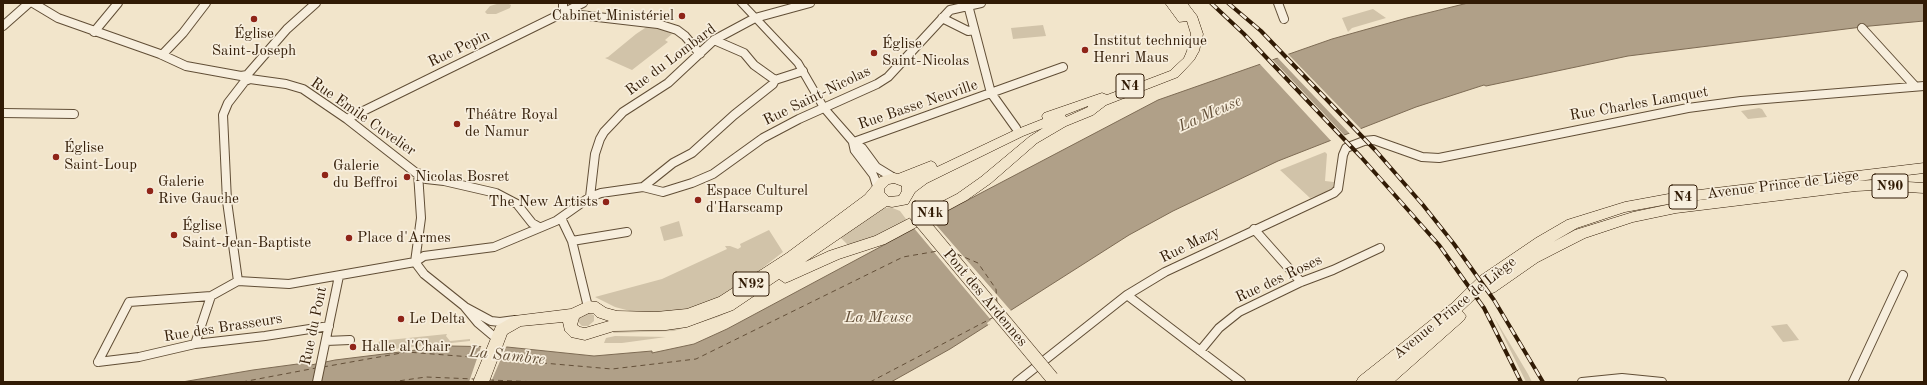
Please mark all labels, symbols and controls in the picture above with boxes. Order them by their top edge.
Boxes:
place label: Cabinet Ministériel [552,7,674,25]
marker: Cabinet Ministériel [677,11,687,21]
marker: Église Saint-Joseph [249,14,259,24]
street label: Rue du Lombard [622,20,720,100]
place label: Église Saint-Joseph [212,25,296,60]
street label: Rue Pepin [425,26,493,72]
place label: Institut technique Henri Maus [1093,32,1207,67]
place label: Église Saint-Nicolas [882,35,969,70]
marker: Institut technique Henri Maus [1080,45,1090,55]
marker: Église Saint-Nicolas [869,48,879,58]
street label: Rue Saint-Nicolas [760,62,874,130]
street label: Rue Emile Cuvelier [307,74,419,160]
road number: N4 [1116,74,1144,98]
street label: Rue Basse Neuville [856,76,980,134]
street label: Rue Charles Lamquet [1568,83,1710,125]
water label: La Meuse [1175,92,1245,136]
place label: Théâtre Royal de Namur [465,106,558,141]
marker: Théâtre Royal de Namur [452,119,462,129]
place label: Église Saint-Loup [64,139,137,174]
marker: Église Saint-Loup [51,152,61,162]
place label: Galerie du Beffroi [333,157,398,192]
street label: Avenue Prince de Liège [1706,167,1860,203]
place label: Nicolas Bosret [415,168,509,186]
marker: Galerie du Beffroi [320,170,330,180]
marker: Nicolas Bosret [402,172,412,182]
place label: Galerie Rive Gauche [158,173,239,208]
road number: N90 [1872,174,1908,198]
place label: Espace Culturel d'Harscamp [706,182,808,217]
road number: N4 [1669,185,1697,209]
marker: Galerie Rive Gauche [145,186,155,196]
place label: The New Artists [489,193,598,211]
marker: Espace Culturel d'Harscamp [693,195,703,205]
marker: The New Artists [601,197,611,207]
road number: N4k [912,201,948,225]
place label: Église Saint-Jean-Baptiste [182,217,311,252]
street label: Rue Mazy [1157,223,1223,267]
place label: Place d'Armes [357,229,451,247]
marker: Église Saint-Jean-Baptiste [169,230,179,240]
marker: Place d'Armes [344,233,354,243]
street label: Pont des Ardennes [939,246,1031,350]
street label: Rue des Roses [1233,251,1325,307]
street label: Avenue Prince de Liège [1390,253,1520,363]
road number: N92 [733,272,769,296]
street label: Rue du Pont [297,285,331,367]
water label: La Meuse [844,308,912,328]
street label: Rue des Brasseurs [162,310,284,346]
place label: Le Delta [409,310,465,328]
marker: Le Delta [396,314,406,324]
place label: Halle al'Chair [361,338,450,356]
marker: Halle al'Chair [348,342,358,352]
water label: La Sambre [468,342,546,370]

